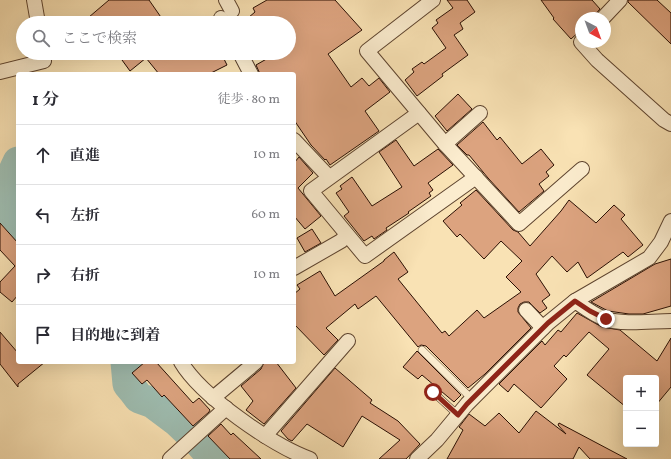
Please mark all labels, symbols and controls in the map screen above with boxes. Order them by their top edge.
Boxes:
north arrow [575,12,611,48]
search box [16,16,296,60]
icon: search [30,27,52,49]
text: ここで検索 [62,29,137,50]
text: 1 分 [32,89,59,112]
text: 徒歩 · 80 m [218,91,280,109]
icon: ahead [32,144,54,166]
text: 直進 [70,146,100,167]
text: 10 m [253,146,280,164]
icon: left [32,204,54,226]
text: 左折 [70,206,100,227]
text: 60 m [252,206,280,224]
icon: right [32,264,54,286]
text: 右折 [70,266,100,287]
text: 10 m [253,266,280,284]
route end [597,310,615,328]
icon: arrive [32,324,54,346]
text: 目的地に到着 [70,326,160,347]
map controls [623,375,659,447]
button: + [623,375,659,411]
route start [424,383,442,401]
button: − [623,411,659,447]

